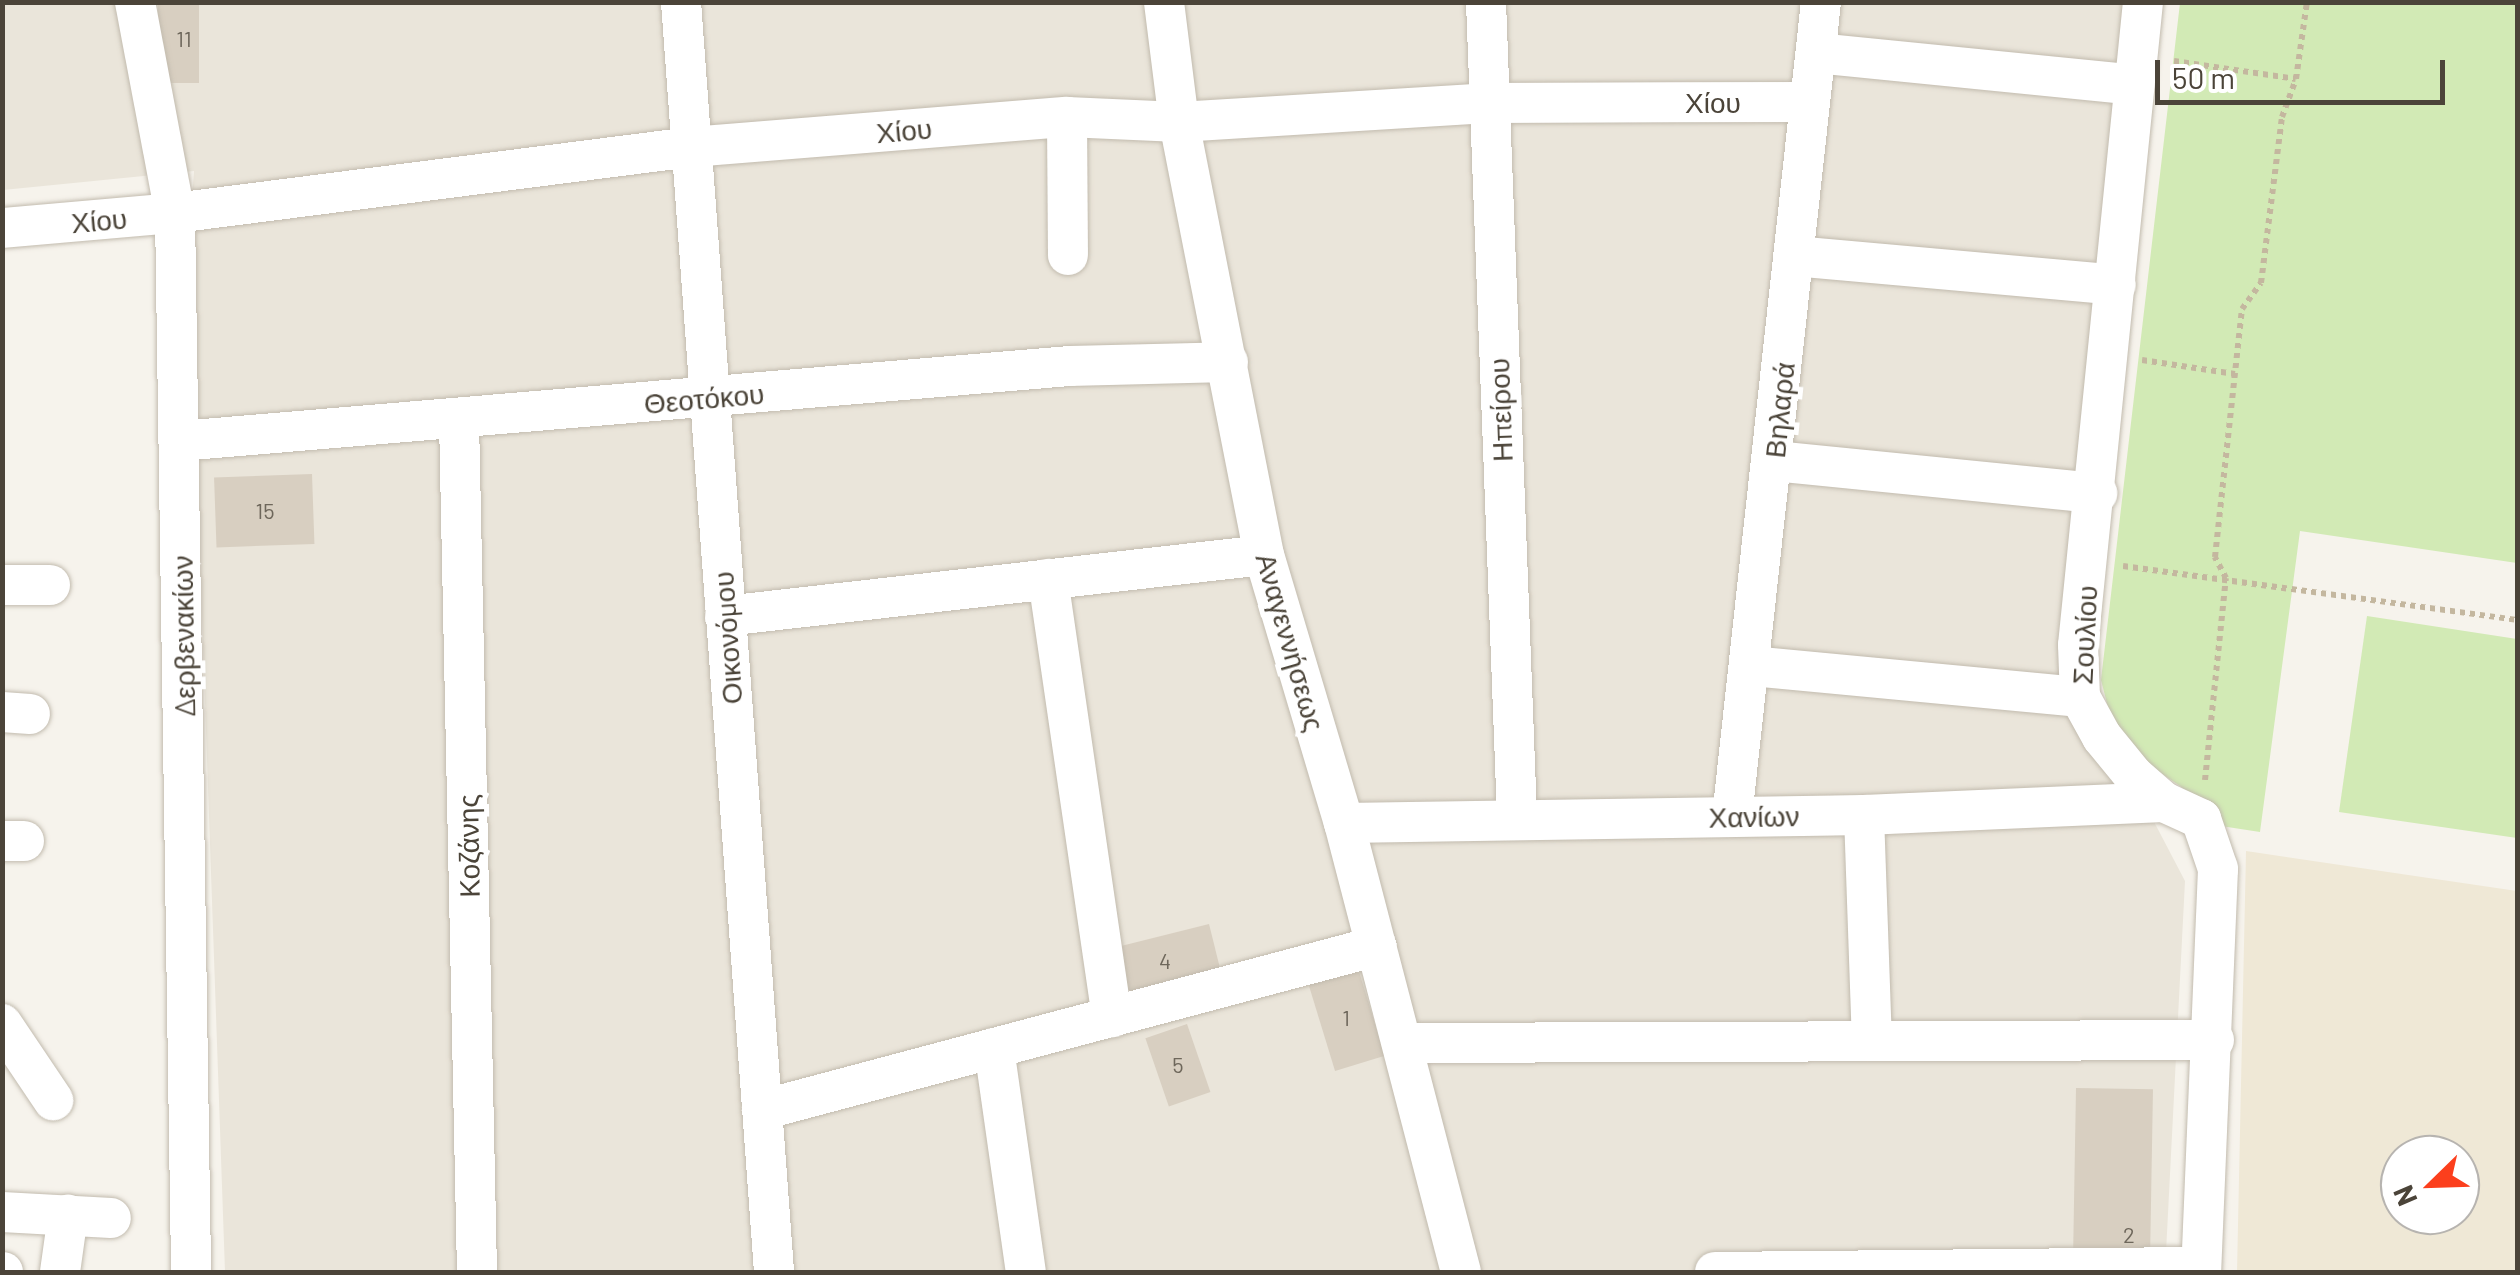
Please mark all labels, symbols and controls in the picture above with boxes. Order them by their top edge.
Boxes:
house number: 11 [176,26,192,52]
scale bar [2160,40,2450,102]
text: 50 m [2172,59,2235,95]
street label: Χίου [1685,85,1741,119]
street label: Χίου [875,111,933,149]
street label: Χίου [70,201,128,239]
street label: Ηπείρου [1481,358,1519,462]
street label: Βηλαρά [1757,360,1801,460]
street label: Θεοτόκου [642,376,766,420]
house number: 15 [255,498,275,524]
street label: Αναγεννήσεως [1250,549,1332,735]
street label: Δερβενακίων [165,555,201,717]
street label: Οικονόμου [706,571,748,705]
street label: Σουλίου [2065,585,2103,685]
street label: Κοζάνης [450,794,486,898]
street label: Χανίων [1708,798,1800,834]
house number: 4 [1159,948,1171,974]
house number: 1 [1342,1005,1350,1031]
house number: 5 [1172,1052,1184,1078]
north arrow [2380,1135,2480,1235]
text: N [2385,1181,2424,1211]
house number: 2 [2123,1222,2135,1248]

